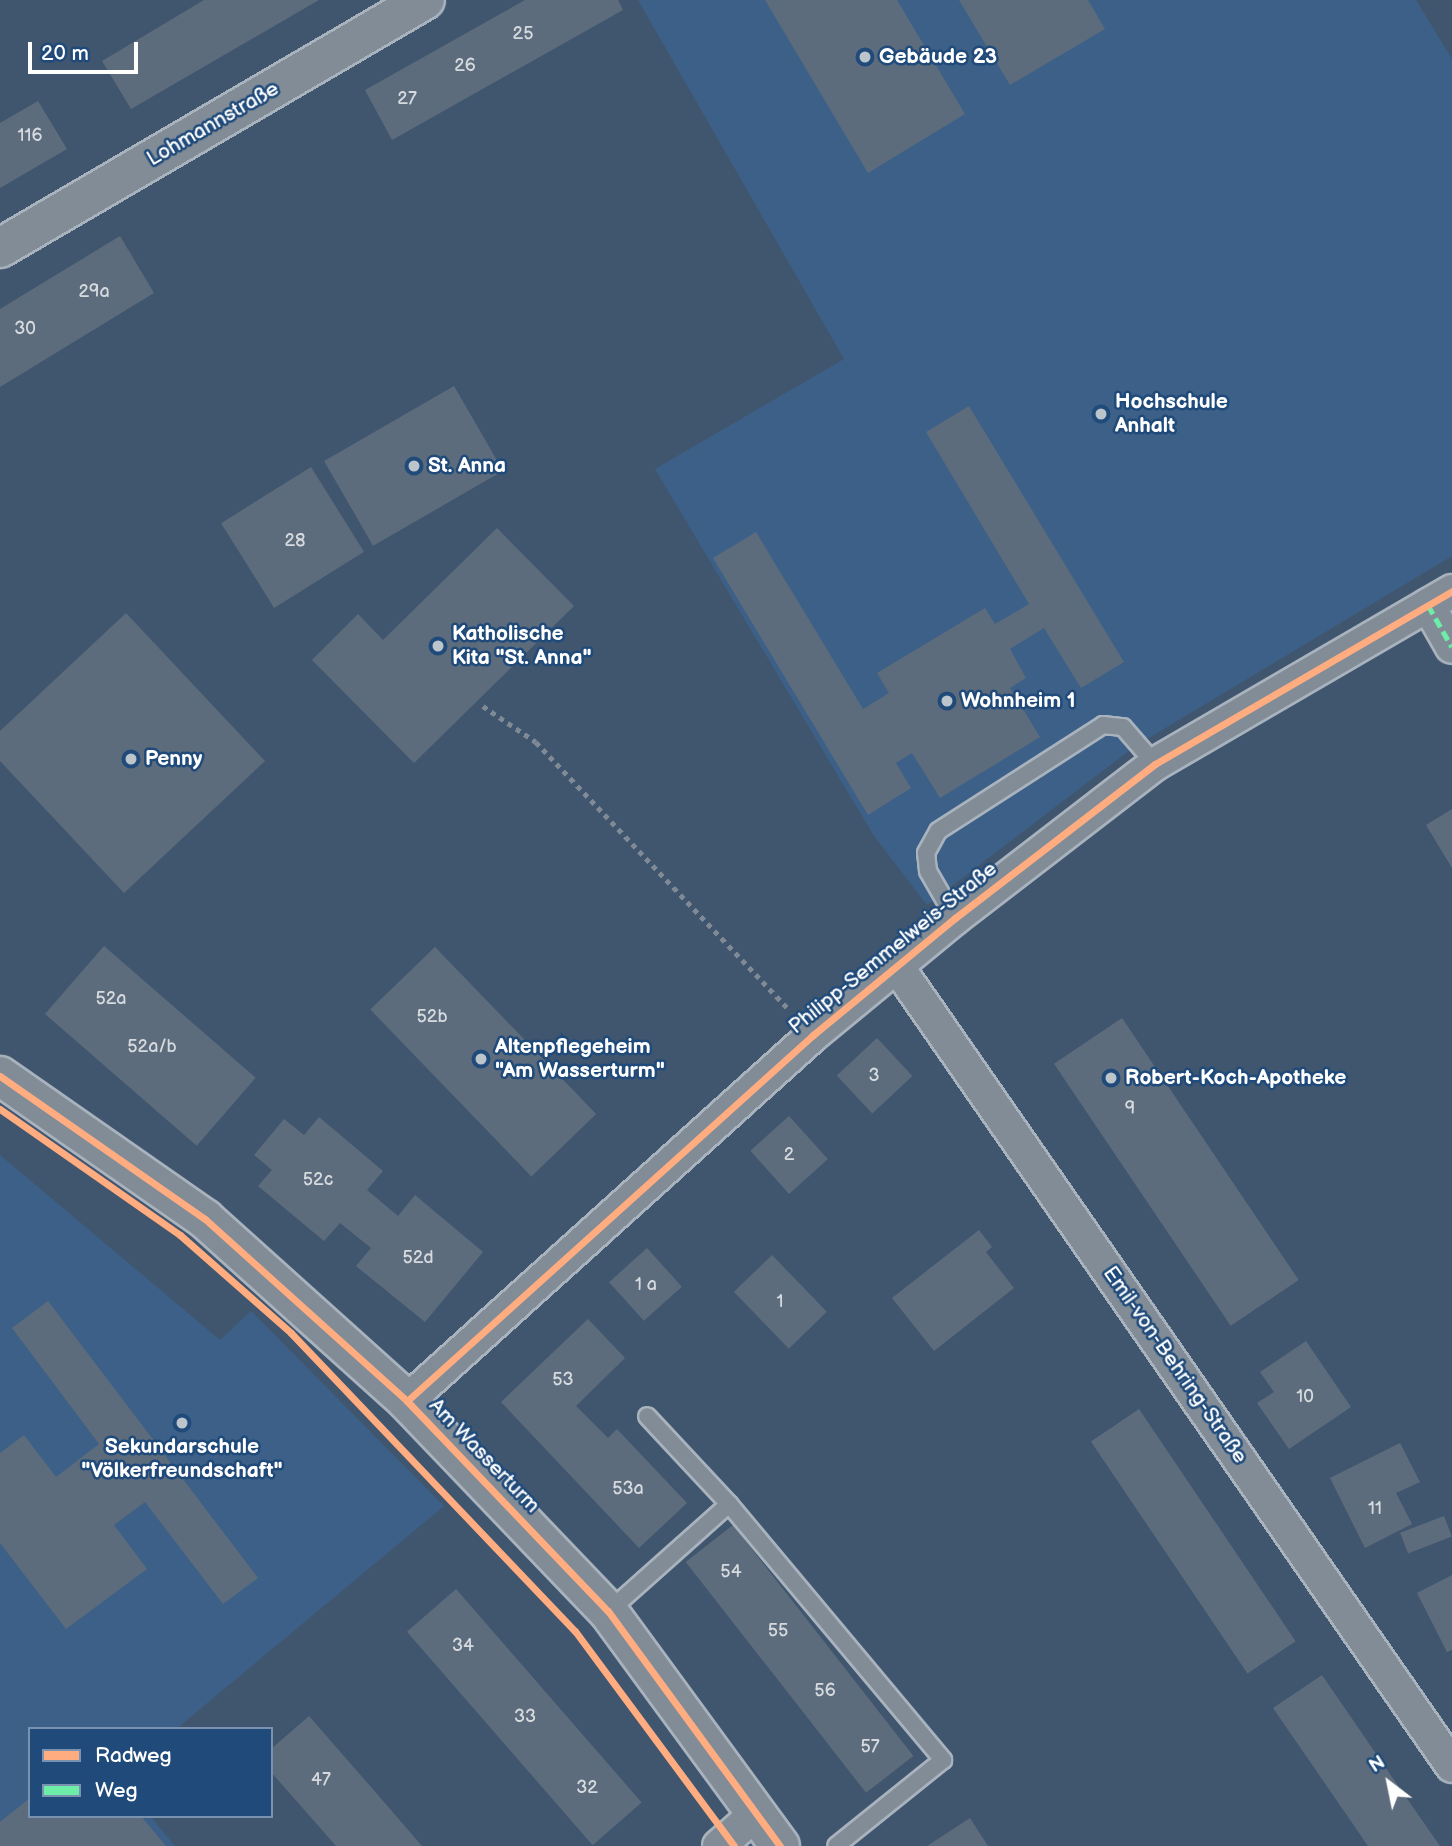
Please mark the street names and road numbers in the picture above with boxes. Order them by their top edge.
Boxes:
street label: Lohmannstraße [143,76,283,172]
street label: Philipp-Semmelweis-Straße [784,856,1002,1040]
street label: Emil-von-Behring-Straße [1097,1262,1253,1468]
street label: Am Wasserturm [423,1393,545,1519]

